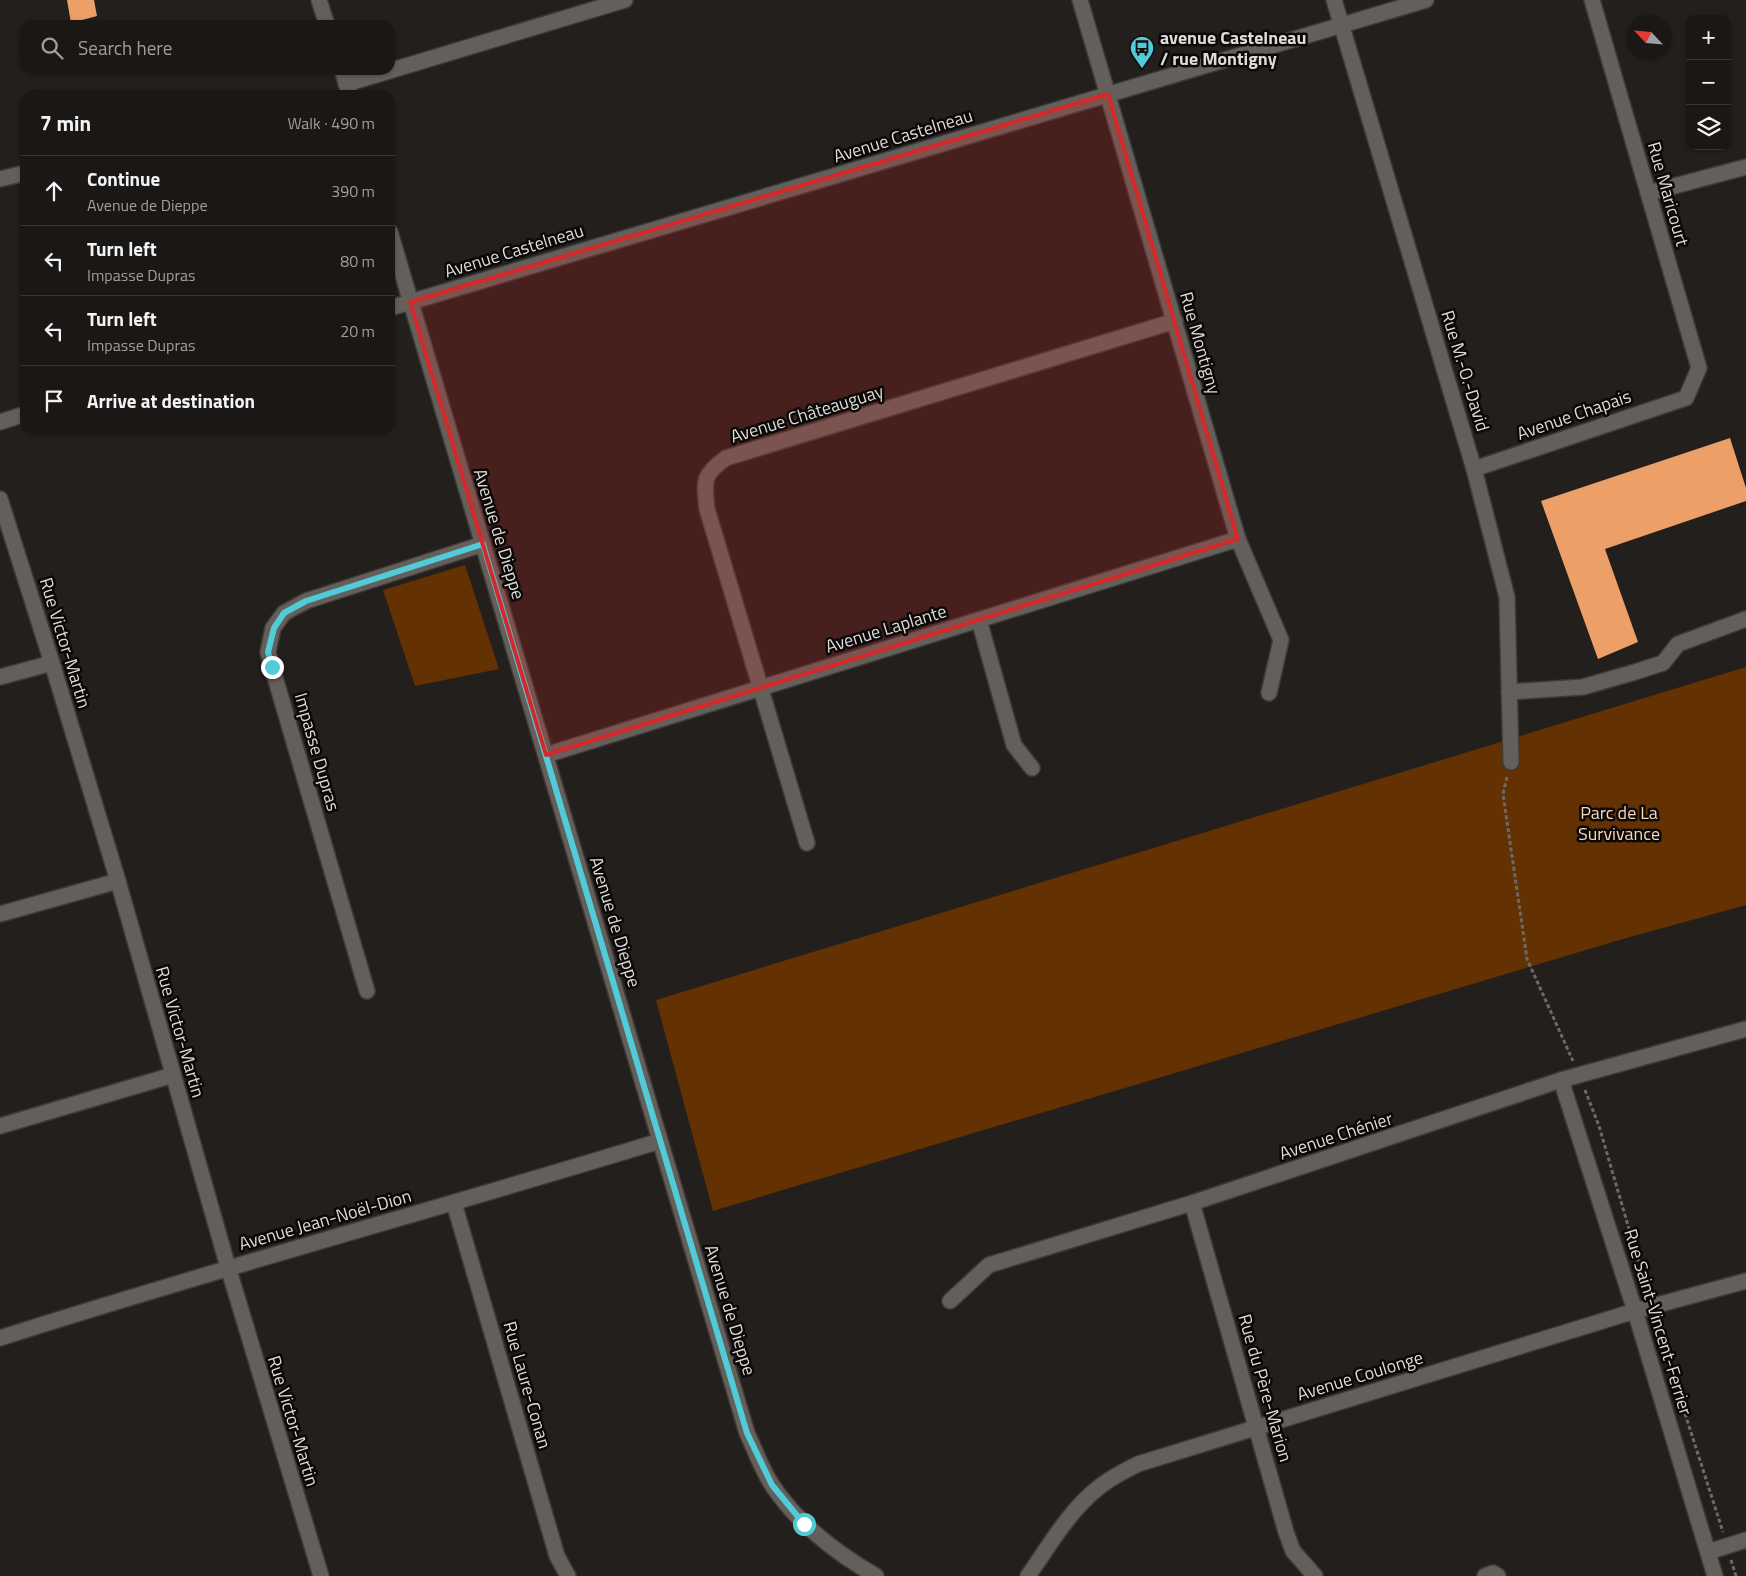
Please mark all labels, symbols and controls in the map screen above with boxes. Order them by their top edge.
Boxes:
north arrow [1626,15,1671,60]
map controls [1686,15,1731,150]
button: + [1686,15,1731,60]
search box [20,20,395,75]
place label: avenue Castelneau / rue Montigny [1160,24,1307,72]
text: Search here [78,33,172,62]
icon: search [38,34,66,62]
bus stop icon: avenue Castelneau / rue Montigny [1129,35,1155,69]
button: − [1686,60,1731,105]
street label: Avenue Castelneau [830,102,976,170]
button: layers [1686,105,1731,150]
text: 7 min [40,107,91,139]
text: Walk · 490 m [287,111,375,135]
street label: Rue Maricourt [1641,139,1696,250]
text: Continue [87,164,160,193]
icon: ahead [40,177,68,205]
text: 390 m [331,179,375,203]
text: Avenue de Dieppe [87,193,207,217]
street label: Avenue Castelneau [441,217,587,285]
text: Turn left [87,234,157,263]
icon: left [40,247,68,275]
text: 80 m [340,249,375,273]
text: Impasse Dupras [87,263,195,287]
street label: Rue Montigny [1173,288,1228,398]
text: Turn left [87,304,157,333]
street label: Rue M.-O.-David [1434,307,1497,435]
icon: left [40,317,68,345]
text: 20 m [340,319,375,343]
text: Impasse Dupras [87,333,195,357]
street label: Avenue Châteauguay [727,377,887,450]
street label: Avenue Chapais [1513,382,1635,447]
text: Arrive at destination [87,386,255,415]
icon: arrive [40,387,68,415]
street label: Avenue de Dieppe [467,465,532,603]
street label: Rue Victor-Martin [33,574,98,712]
street label: Avenue Laplante [822,597,950,660]
route end [261,656,284,679]
street label: Impasse Dupras [288,689,347,814]
park label: Parc de La Survivance [1578,799,1660,847]
street label: Avenue de Dieppe [583,853,648,991]
street label: Rue Victor-Martin [149,963,212,1101]
street label: Avenue Chénier [1276,1104,1396,1167]
street label: Avenue Jean-Noël-Dion [235,1182,414,1257]
street label: Rue Saint-Vincent-Ferrier [1617,1225,1700,1418]
street label: Avenue de Dieppe [698,1241,763,1379]
street label: Rue du Père-Marion [1231,1311,1300,1465]
street label: Rue Laure-Conan [496,1318,559,1452]
street label: Avenue Coulonge [1293,1344,1426,1408]
street label: Rue Victor-Martin [261,1352,326,1490]
route start [793,1513,816,1536]

